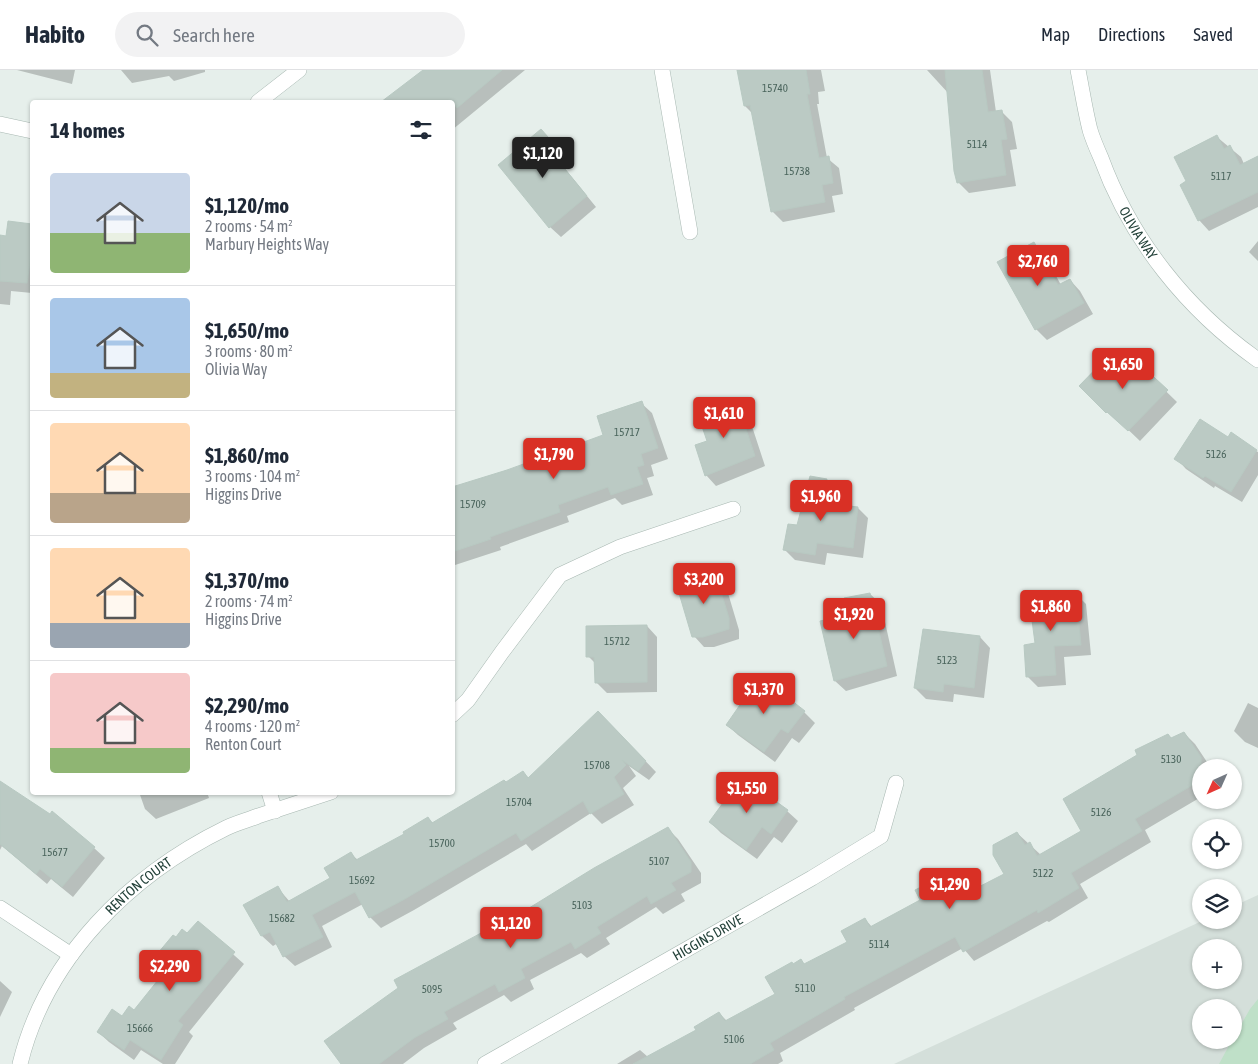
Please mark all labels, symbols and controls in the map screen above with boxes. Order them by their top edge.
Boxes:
search box [115,12,465,57]
text: Habito [25,21,85,48]
icon: search [133,21,161,49]
text: Search here [173,24,255,46]
text: Map [1041,24,1070,45]
text: Directions [1098,24,1165,45]
text: Saved [1193,24,1233,45]
house number: 15740 [762,82,788,94]
icon: filters [407,116,435,144]
text: 14 homes [50,118,125,142]
pin: $1,120 [502,136,584,179]
house number: 5114 [967,138,987,150]
text: $1,120 [523,144,563,162]
house number: 15738 [784,165,810,177]
house number: 5117 [1211,170,1231,182]
icon: home [90,193,150,253]
text: $1,120/mo [205,193,289,217]
street label: OLIVIA WAY [1116,204,1161,263]
text: 2 rooms · 54 m² [205,217,293,235]
text: Marbury Heights Way [205,235,329,253]
pin: $2,760 [997,244,1079,287]
text: $2,760 [1018,252,1058,270]
icon: home [90,318,150,378]
text: $1,650/mo [205,318,289,342]
text: 3 rooms · 80 m² [205,342,293,360]
pin: $1,650 [1082,348,1164,390]
text: $1,650 [1103,355,1143,373]
text: Olivia Way [205,360,267,378]
pin: $1,610 [683,396,765,439]
text: $1,610 [704,404,744,422]
house number: 15717 [614,426,640,438]
pin: $1,790 [513,438,595,480]
icon: home [90,443,150,503]
text: $1,860/mo [205,443,289,467]
text: $1,790 [534,445,574,463]
house number: 5126 [1206,448,1226,460]
text: 3 rooms · 104 m² [205,467,300,485]
pin: $1,960 [780,480,862,522]
text: Higgins Drive [205,485,282,503]
text: $1,960 [801,487,841,505]
house number: 15709 [460,498,486,510]
pin: $3,200 [663,562,745,605]
icon: home [90,568,150,628]
text: $1,370/mo [205,568,289,592]
text: $3,200 [684,570,724,588]
pin: $1,860 [1010,590,1092,632]
text: 2 rooms · 74 m² [205,592,293,610]
text: $1,860 [1031,597,1071,615]
pin: $1,920 [813,598,895,640]
text: $1,920 [834,605,874,623]
text: Higgins Drive [205,610,282,628]
house number: 15712 [604,635,630,647]
house number: 5123 [937,654,957,666]
pin: $1,370 [723,672,805,715]
text: $1,370 [744,680,784,698]
icon: home [90,693,150,753]
text: $2,290/mo [205,693,289,717]
text: 4 rooms · 120 m² [205,717,300,735]
text: Renton Court [205,735,282,753]
house number: 5130 [1161,753,1181,765]
house number: 15708 [584,759,610,771]
north arrow [1192,759,1242,809]
map controls [1192,759,1242,1049]
pin: $1,550 [706,772,788,814]
text: $1,550 [727,779,767,797]
house number: 15704 [506,796,532,808]
house number: 5126 [1091,806,1111,818]
button: locate [1192,819,1242,869]
house number: 15700 [429,837,455,849]
house number: 15677 [42,846,68,858]
street label: RENTON COURT [102,854,174,918]
house number: 5107 [649,855,669,867]
house number: 5122 [1033,867,1053,879]
pin: $1,290 [909,868,991,910]
house number: 15692 [349,874,375,886]
text: $1,290 [930,875,970,893]
button: layers [1192,879,1242,929]
house number: 5103 [572,899,592,911]
pin: $1,120 [470,906,552,949]
street label: HIGGINS DRIVE [670,911,745,964]
house number: 15682 [269,912,295,924]
text: $1,120 [491,914,531,932]
house number: 5114 [869,938,889,950]
button: + [1192,939,1242,989]
pin: $2,290 [129,950,211,992]
text: $2,290 [150,957,190,975]
house number: 5110 [795,982,815,994]
house number: 5095 [422,983,442,995]
button: − [1192,999,1242,1049]
house number: 15666 [127,1022,153,1034]
house number: 5106 [724,1033,744,1045]

